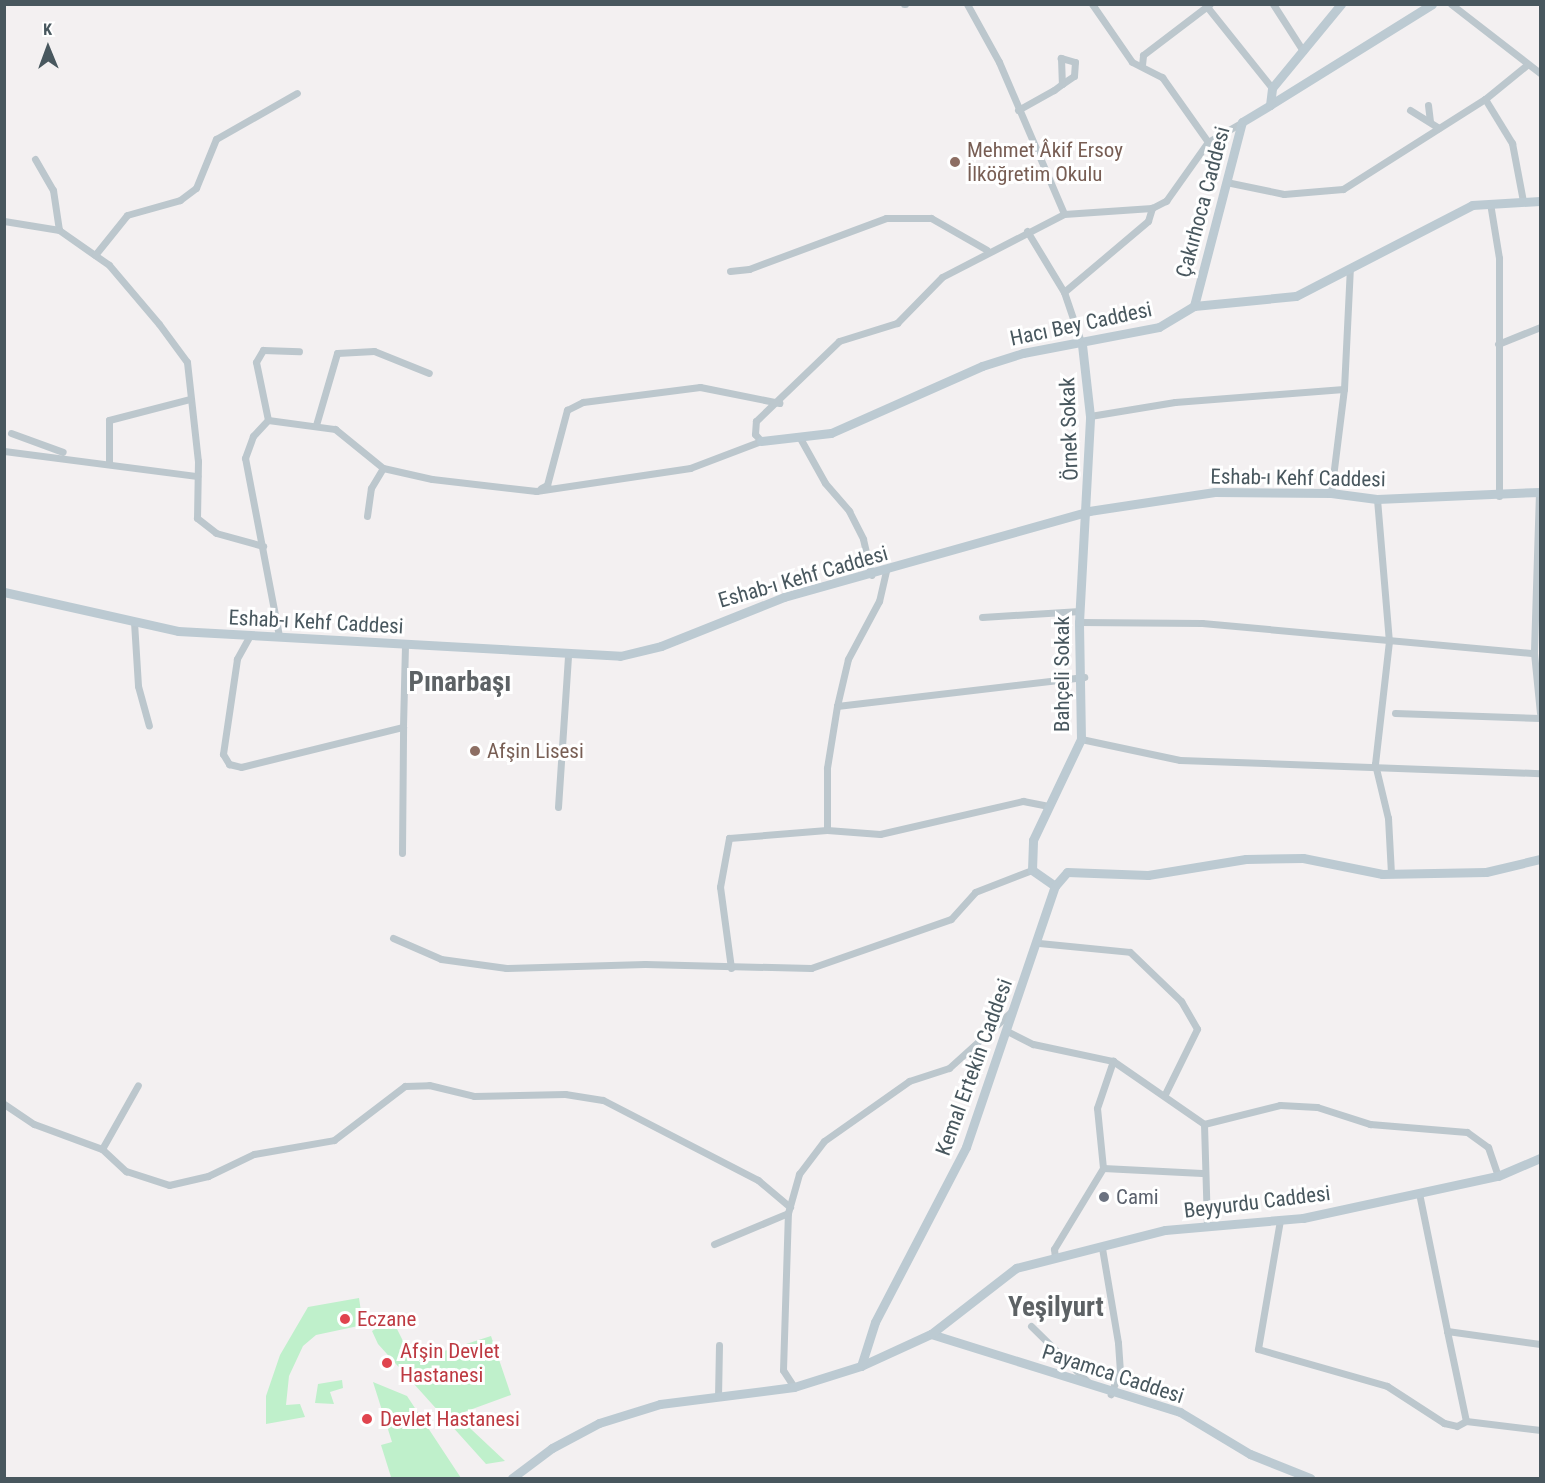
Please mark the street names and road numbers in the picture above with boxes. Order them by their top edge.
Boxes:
street label: Çakırhoca Caddesi [1171,124,1235,280]
street label: Hacı Bey Caddesi [1008,297,1154,351]
street label: Örnek Sokak [1055,377,1083,481]
street label: Eshab-ı Kehf Caddesi [1210,464,1386,492]
street label: Eshab-ı Kehf Caddesi [715,541,891,613]
street label: Eshab-ı Kehf Caddesi [228,605,404,639]
street label: Bahçeli Sokak [1049,616,1075,732]
street label: Kemal Ertekin Caddesi [930,975,1018,1159]
street label: Beyyurdu Caddesi [1182,1181,1332,1223]
street label: Payamca Caddesi [1039,1339,1187,1409]

